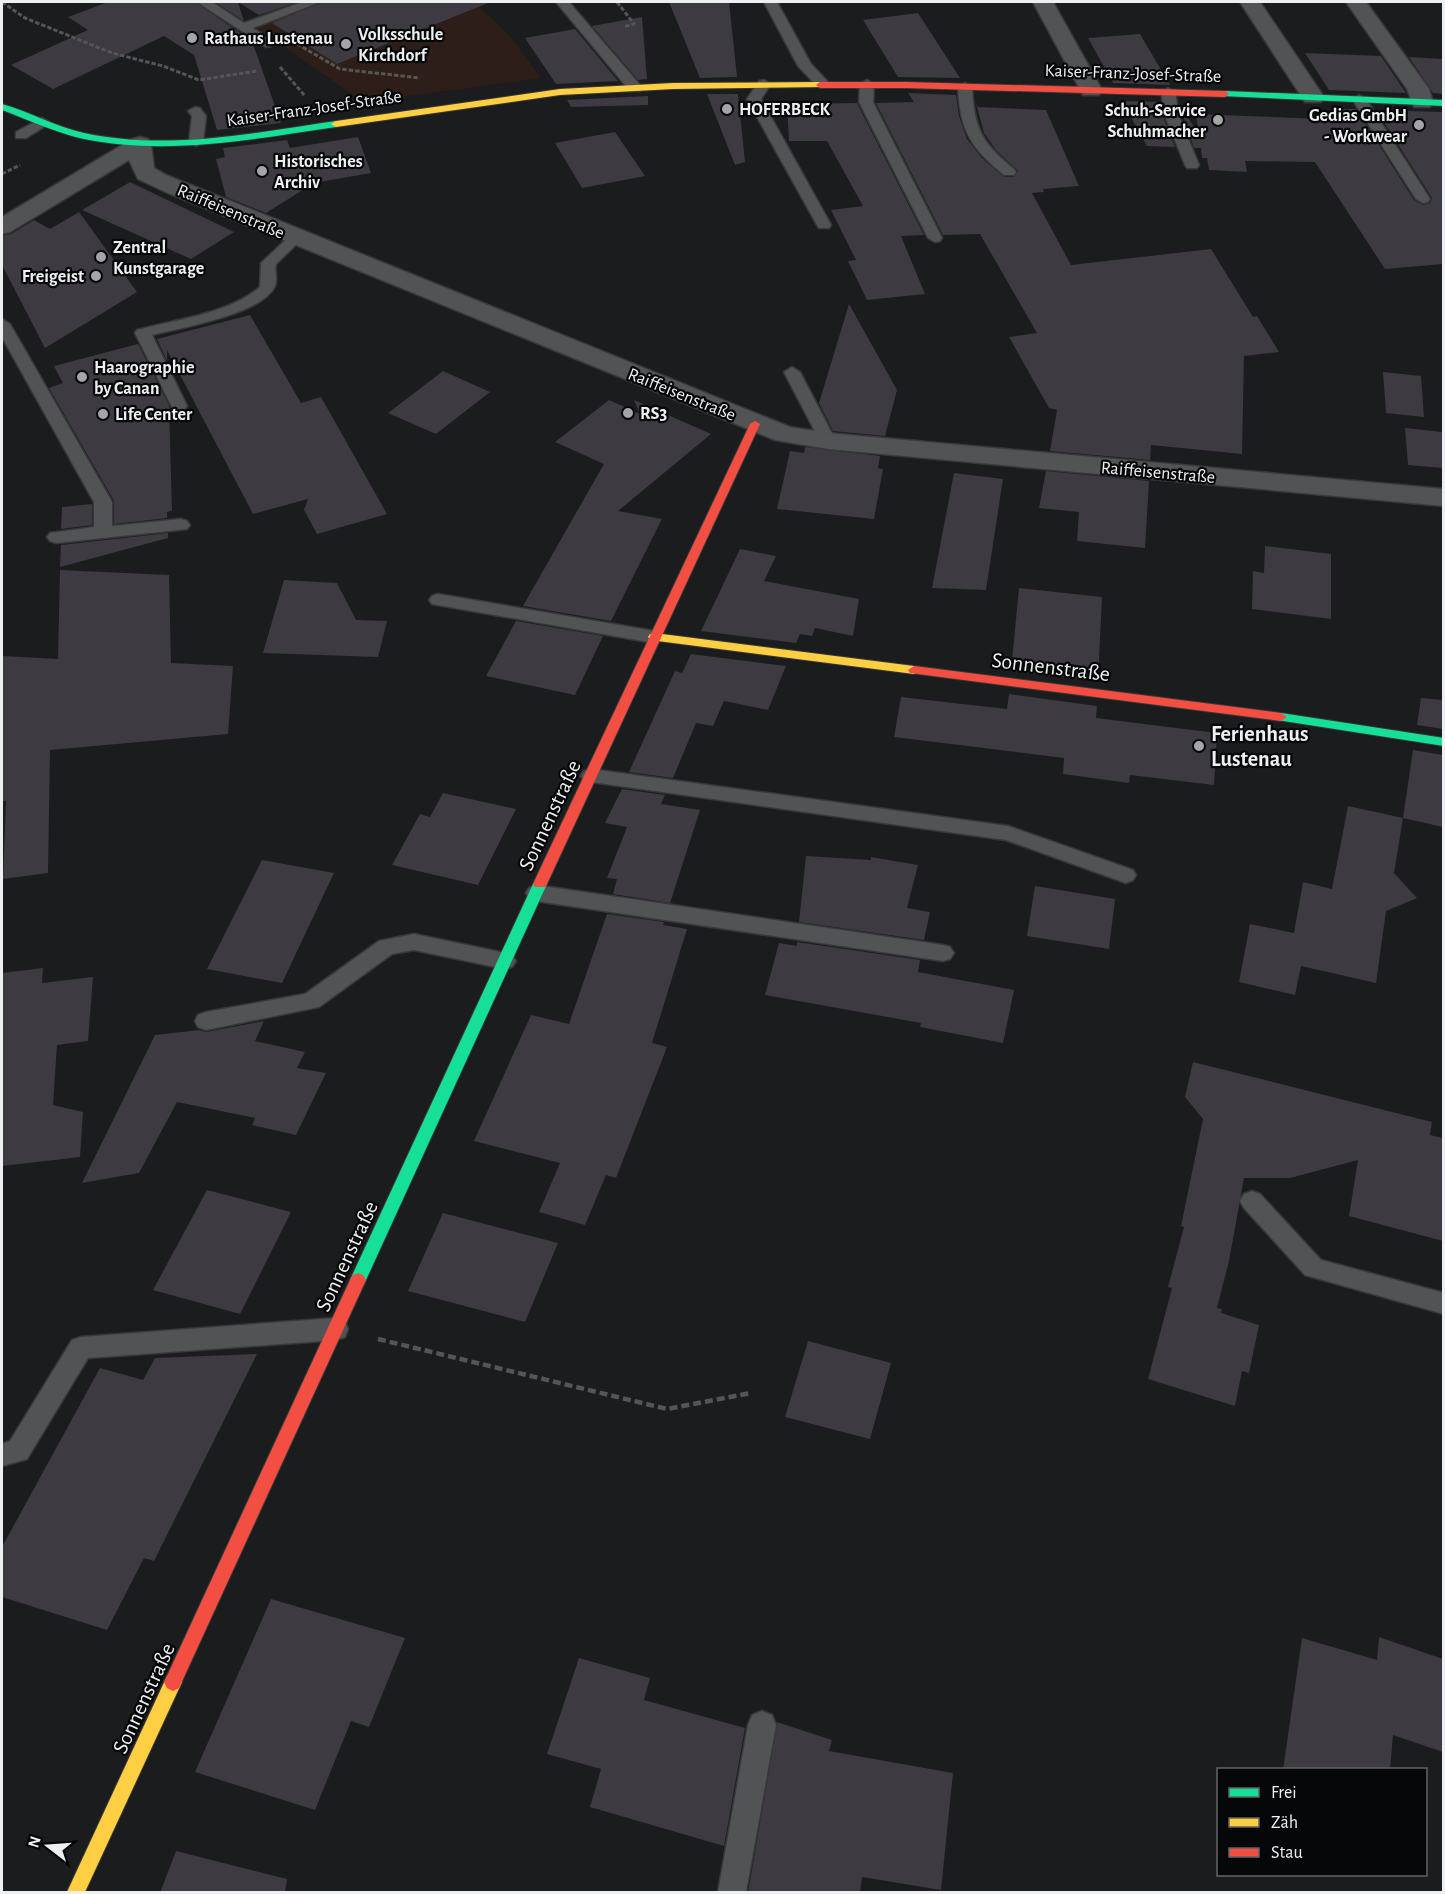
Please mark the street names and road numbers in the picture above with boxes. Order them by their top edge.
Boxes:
street label: Kaiser-Franz-Josef-Straße [1044,62,1221,86]
street label: Kaiser-Franz-Josef-Straße [225,88,403,130]
street label: Raiffeisenstraße [174,181,287,243]
street label: Raiffeisenstraße [625,365,738,425]
street label: Raiffeisenstraße [1100,459,1216,487]
street label: Sonnenstraße [990,649,1111,685]
street label: Sonnenstraße [515,757,585,874]
street label: Sonnenstraße [312,1198,382,1315]
street label: Sonnenstraße [109,1640,179,1757]

